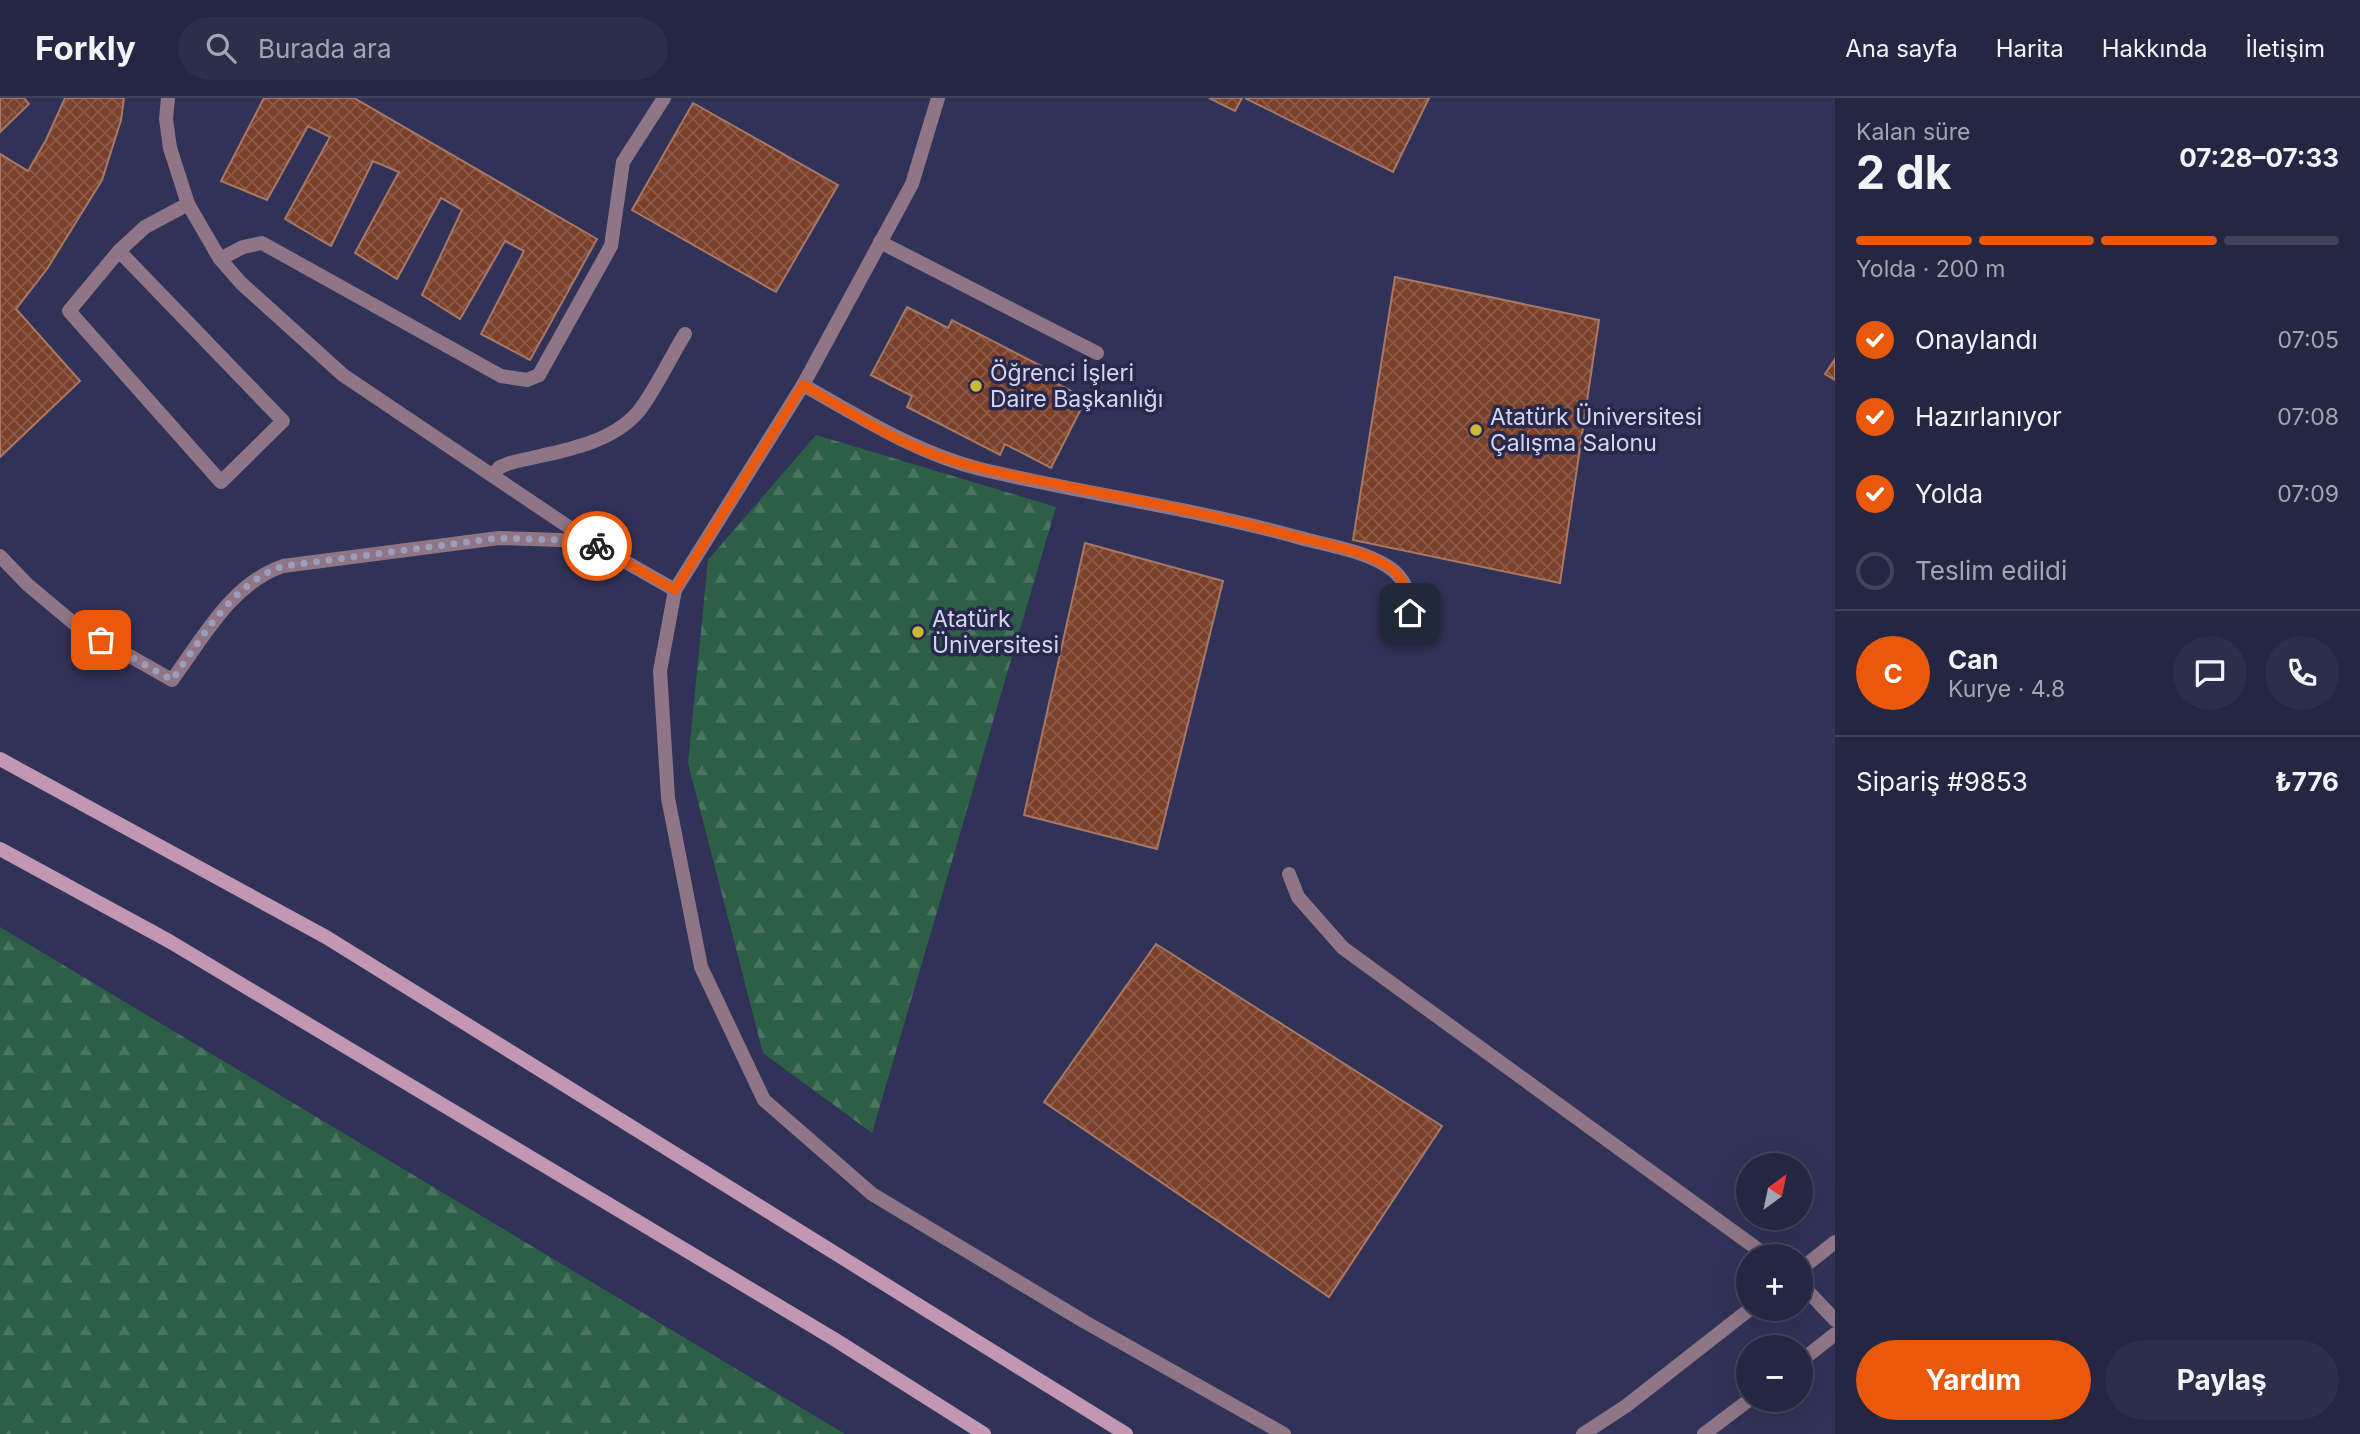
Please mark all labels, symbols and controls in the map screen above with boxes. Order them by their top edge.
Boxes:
search box [178,17,668,80]
text: Forkly [35,28,136,68]
icon: search [202,29,240,67]
text: Burada ara [258,33,392,64]
text: Ana sayfa [1845,34,1958,63]
text: Harita [1996,34,2064,63]
text: Hakkında [2102,34,2208,63]
text: İletişim [2246,34,2325,63]
text: Kalan süre [1856,118,1970,146]
text: 07:28–07:33 [2179,142,2339,173]
text: 2 dk [1856,144,1952,200]
text: Yolda · 200 m [1856,255,2005,283]
icon: check [1856,321,1894,359]
text: Onaylandı [1915,324,2038,355]
text: 07:05 [2278,326,2339,354]
place label: Öğrenci İşleri Daire Başkanlığı [990,359,1163,413]
marker: Öğrenci İşleri Daire Başkanlığı [968,378,984,394]
icon: check [1856,398,1894,436]
text: Hazırlanıyor [1915,401,2062,432]
place label: Atatürk Üniversitesi Çalışma Salonu [1490,403,1702,457]
text: 07:08 [2277,403,2339,431]
marker: Atatürk Üniversitesi Çalışma Salonu [1468,422,1484,438]
icon: check [1856,475,1894,513]
text: Yolda [1915,478,1983,509]
text: 07:09 [2277,480,2339,508]
courier [562,511,632,581]
icon: bike [578,527,616,565]
text: Teslim edildi [1915,555,2067,586]
pin [1380,583,1440,643]
icon: home [1391,594,1429,632]
place label: Atatürk Üniversitesi [932,605,1059,659]
pin [71,610,131,670]
icon: bag [82,621,120,659]
marker: Atatürk Üniversitesi [910,624,926,640]
button: chat [2173,636,2247,710]
button: phone [2265,636,2339,710]
text: Can [1948,644,1999,675]
text: C [1883,658,1903,689]
text: Kurye · 4.8 [1948,675,2065,703]
text: Sipariş #9853 [1856,766,2028,797]
text: ₺776 [2275,766,2339,797]
north arrow [1736,1153,1813,1230]
map controls [1736,1153,1813,1412]
button: + [1736,1244,1813,1321]
button: − [1736,1335,1813,1412]
button: Yardım [1856,1340,2091,1420]
button: Paylaş [2105,1340,2339,1420]

